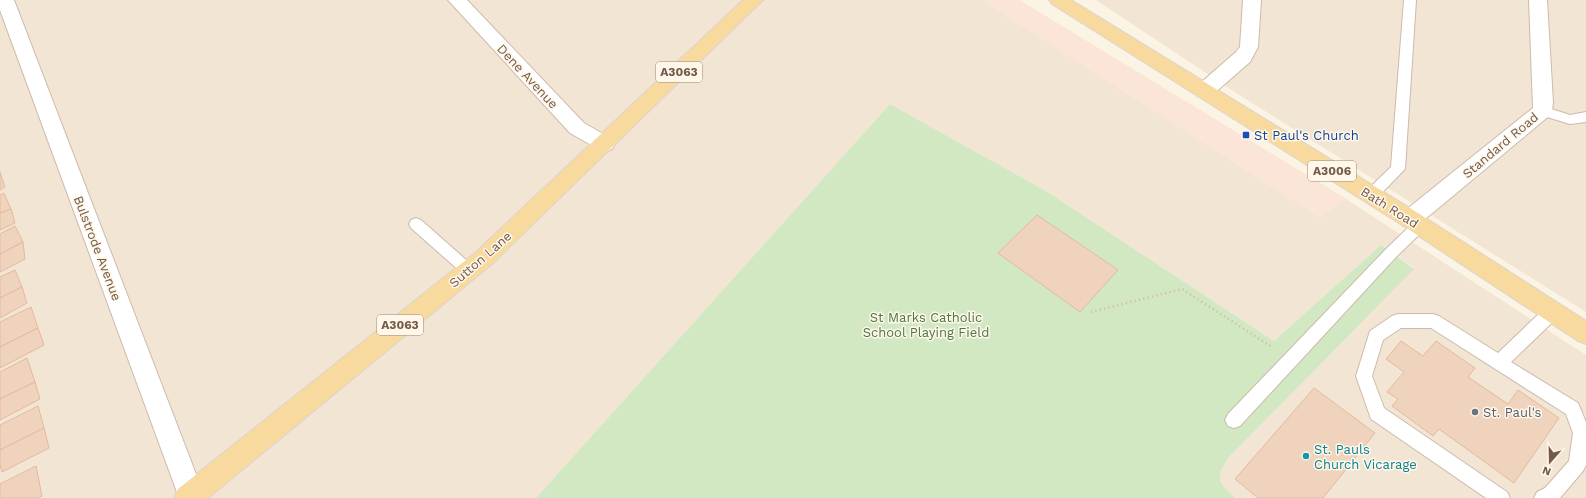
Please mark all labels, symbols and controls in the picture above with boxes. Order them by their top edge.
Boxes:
street label: Dene Avenue [494,41,561,112]
road number: A3063 [656,62,702,82]
street label: Standard Road [1459,109,1541,181]
place label: St Paul's Church [1254,128,1359,143]
marker: St Paul's Church [1241,130,1251,140]
road number: A3006 [1308,161,1356,181]
street label: Bath Road [1358,184,1421,231]
street label: Bulstrode Avenue [71,194,124,303]
street label: Sutton Lane [446,228,514,290]
park label: St Marks Catholic School Playing Field [863,310,989,340]
road number: A3063 [377,315,423,335]
place label: St. Paul's [1483,405,1542,420]
marker: St. Paul's [1470,407,1480,417]
place label: St. Pauls Church Vicarage [1314,442,1417,472]
north arrow [1530,442,1570,482]
marker: St. Pauls Church Vicarage [1301,451,1311,461]
text: N [1541,463,1553,478]

